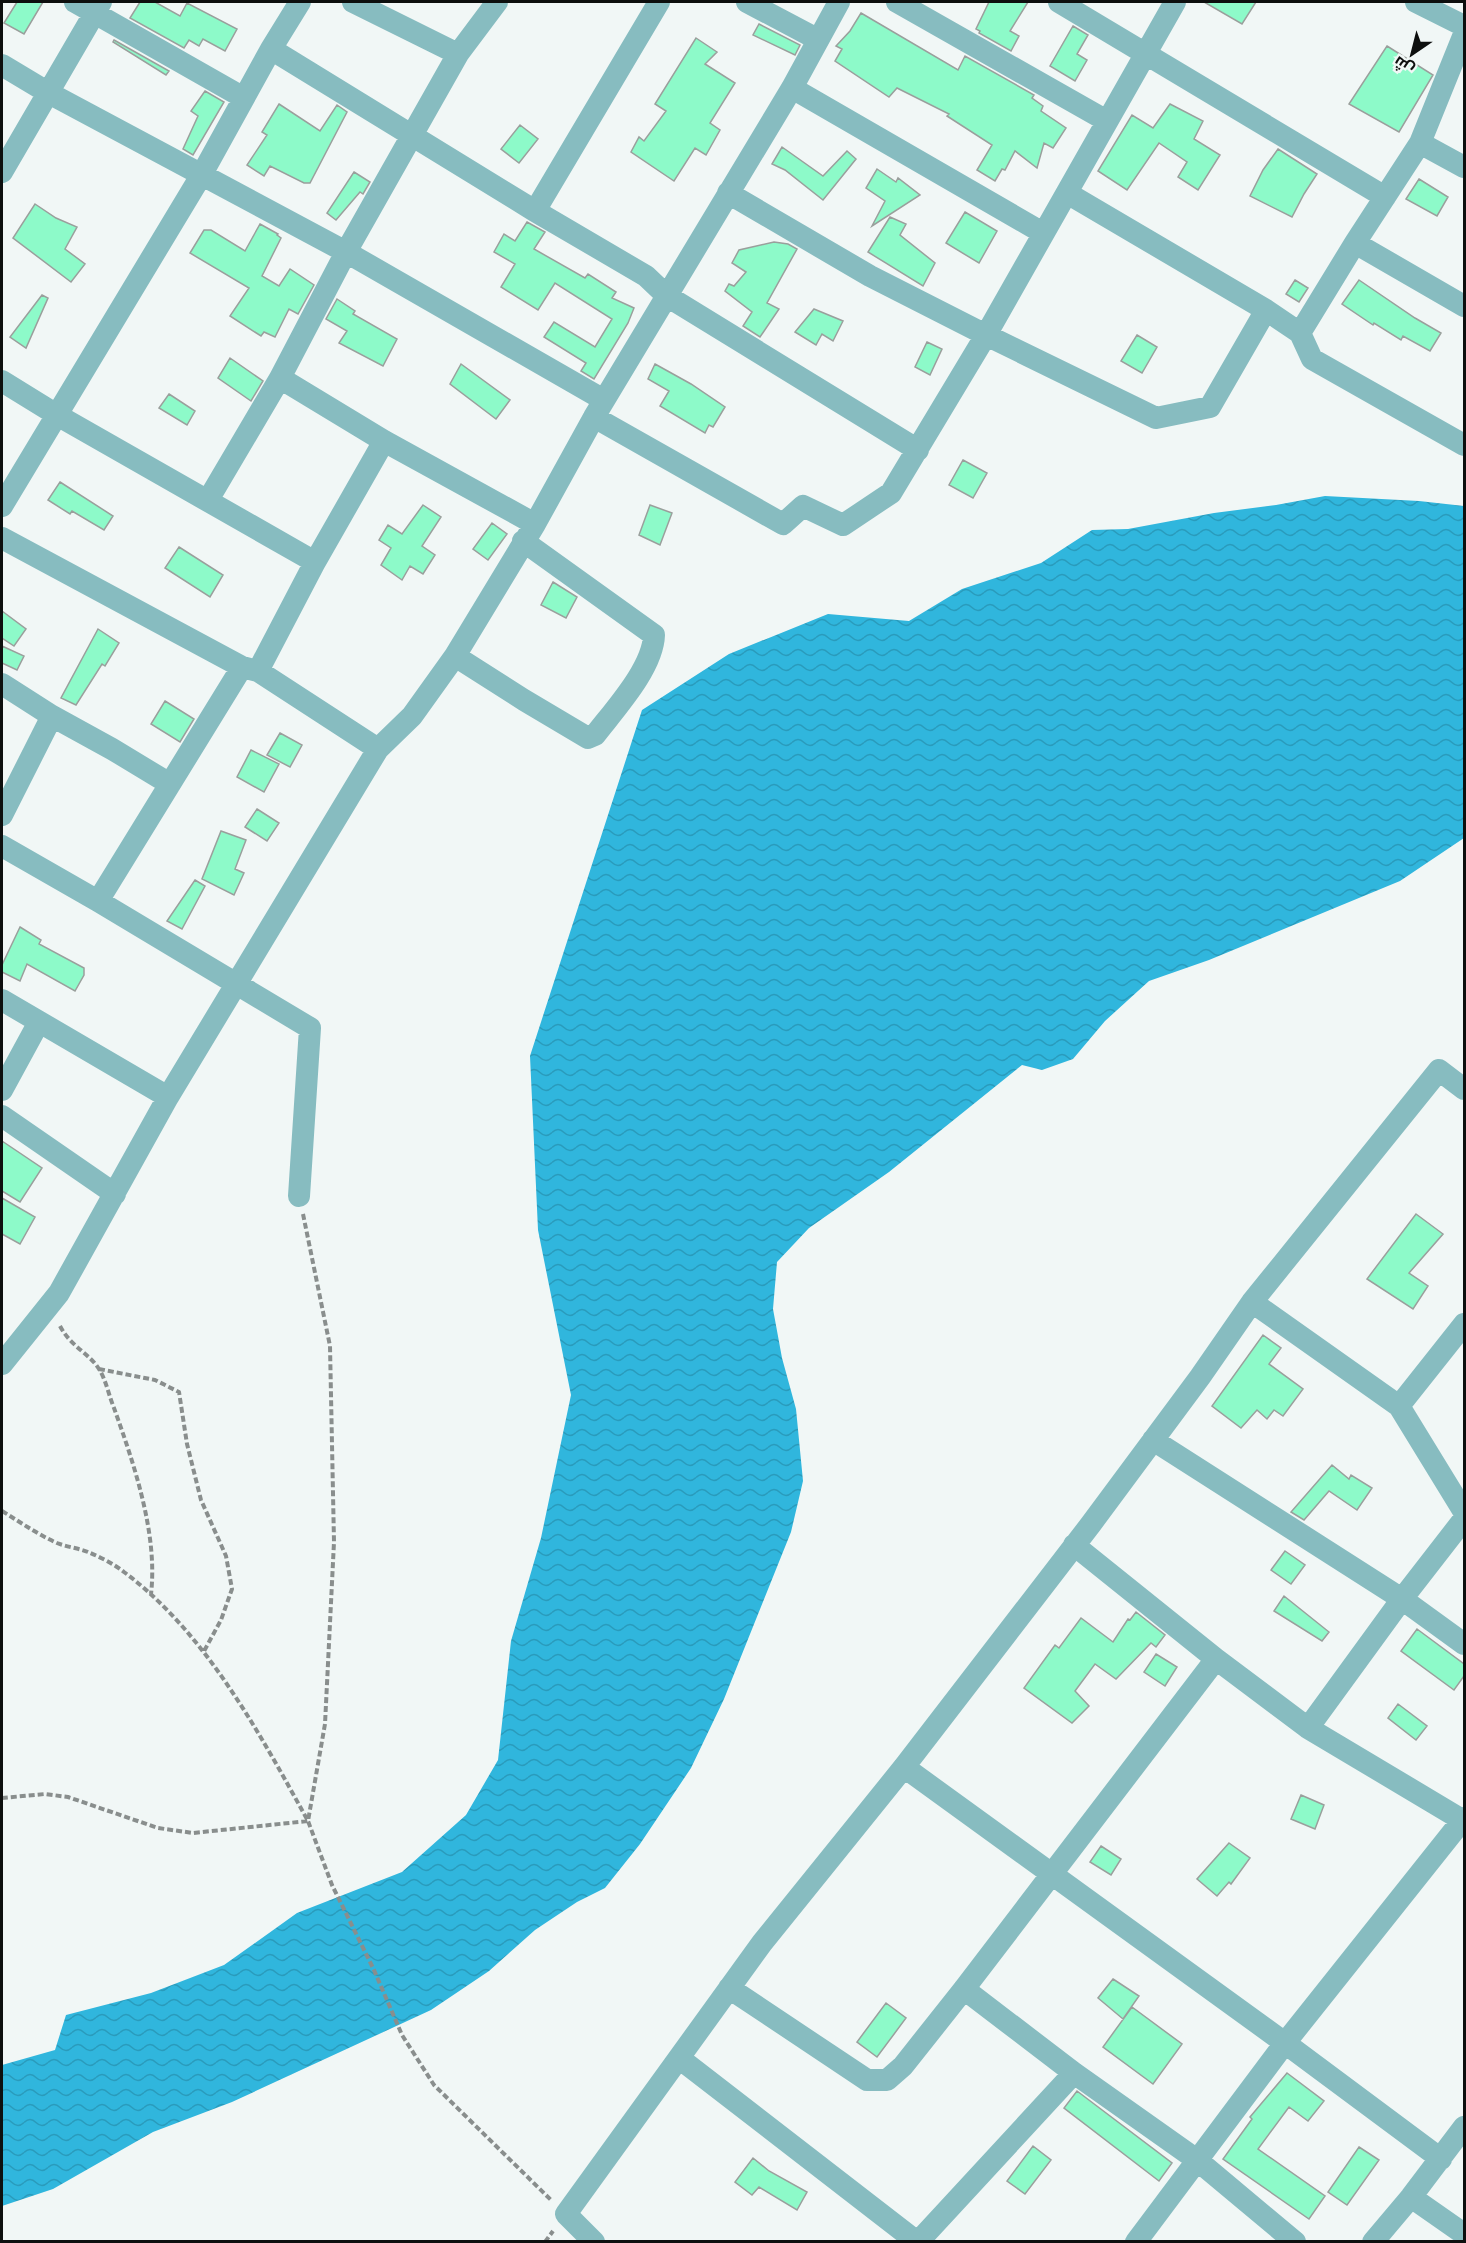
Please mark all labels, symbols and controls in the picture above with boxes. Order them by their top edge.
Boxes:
north arrow [1382,24,1442,84]
text: ش [1389,52,1418,80]

